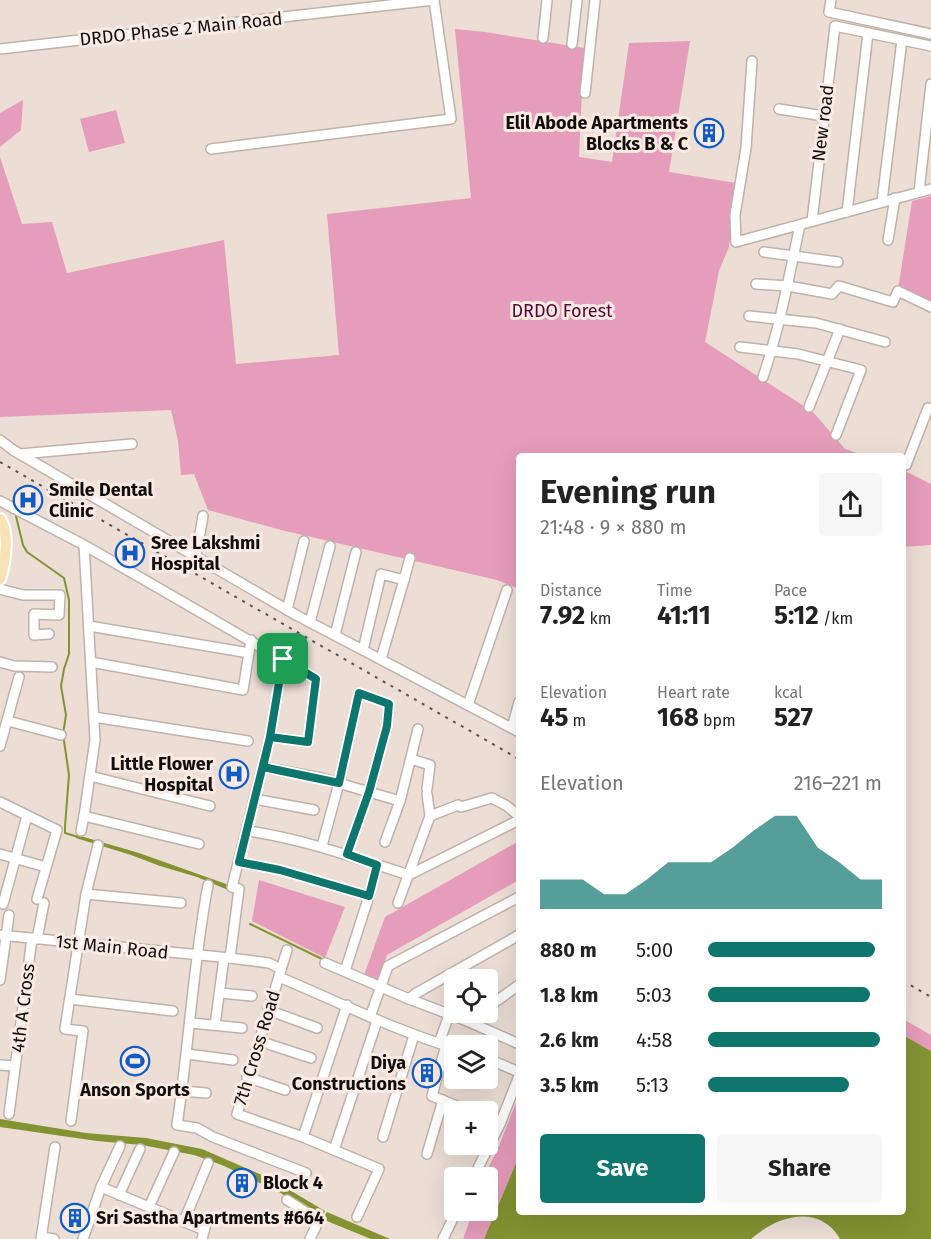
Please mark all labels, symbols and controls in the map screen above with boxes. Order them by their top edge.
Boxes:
street label: DRDO Phase 2 Main Road [78,7,284,51]
street label: New road [807,83,839,163]
place label: Elil Abode Apartments Blocks B & C [505,112,689,155]
building icon: Elil Abode Apartments Blocks B & C [693,117,725,149]
park label: DRDO Forest [511,300,613,322]
text: Evening run [540,472,716,512]
button: share [819,473,882,536]
place label: Smile Dental Clinic [49,479,153,522]
hospital icon: Smile Dental Clinic [12,484,44,516]
text: 21:48 · 9 × 880 m [540,515,687,539]
place label: Sree Lakshmi Hospital [151,532,260,575]
hospital icon: Sree Lakshmi Hospital [114,537,146,569]
text: Distance [540,581,602,600]
text: Time [657,581,692,600]
text: Pace [774,581,807,600]
text: 7.92 [540,600,585,631]
text: 41:11 [657,600,711,631]
text: 5:12 [774,600,819,631]
text: km [585,609,611,628]
text: /km [819,609,853,628]
pin [257,633,308,684]
icon: arrive [266,642,299,675]
text: Elevation [540,683,607,702]
text: Heart rate [657,683,730,702]
text: kcal [774,683,803,702]
text: 45 [540,702,568,733]
text: 168 [657,702,699,733]
text: 527 [774,702,813,733]
text: m [568,711,586,730]
text: bpm [699,711,736,730]
place label: Little Flower Hospital [111,753,214,796]
hospital icon: Little Flower Hospital [218,758,250,790]
text: Elevation [540,771,624,795]
text: 216–221 m [794,771,882,795]
street label: 1st Main Road [55,930,169,964]
text: 880 m [540,938,597,962]
text: 5:00 [636,938,673,962]
street label: 4th A Cross [7,962,39,1054]
map controls [444,969,498,1221]
button: locate [444,969,498,1023]
text: 1.8 km [540,983,598,1007]
text: 5:03 [636,983,672,1007]
street label: 7th Cross Road [229,988,285,1108]
text: 2.6 km [540,1028,599,1052]
text: 4:58 [636,1028,673,1052]
button: layers [444,1035,498,1089]
sports icon: Anson Sports [119,1045,151,1077]
place label: Diya Constructions [292,1052,406,1095]
building icon: Diya Constructions [411,1057,443,1089]
text: 3.5 km [540,1073,599,1097]
text: 5:13 [636,1073,669,1097]
place label: Anson Sports [79,1079,190,1101]
button: + [444,1101,498,1155]
button: Save [540,1134,705,1203]
button: Share [717,1134,882,1203]
building icon: Block 4 [226,1167,258,1199]
button: − [444,1167,498,1221]
place label: Block 4 [263,1172,323,1194]
building icon: Sri Sastha Apartments #664 [59,1202,91,1234]
place label: Sri Sastha Apartments #664 [96,1207,324,1229]

